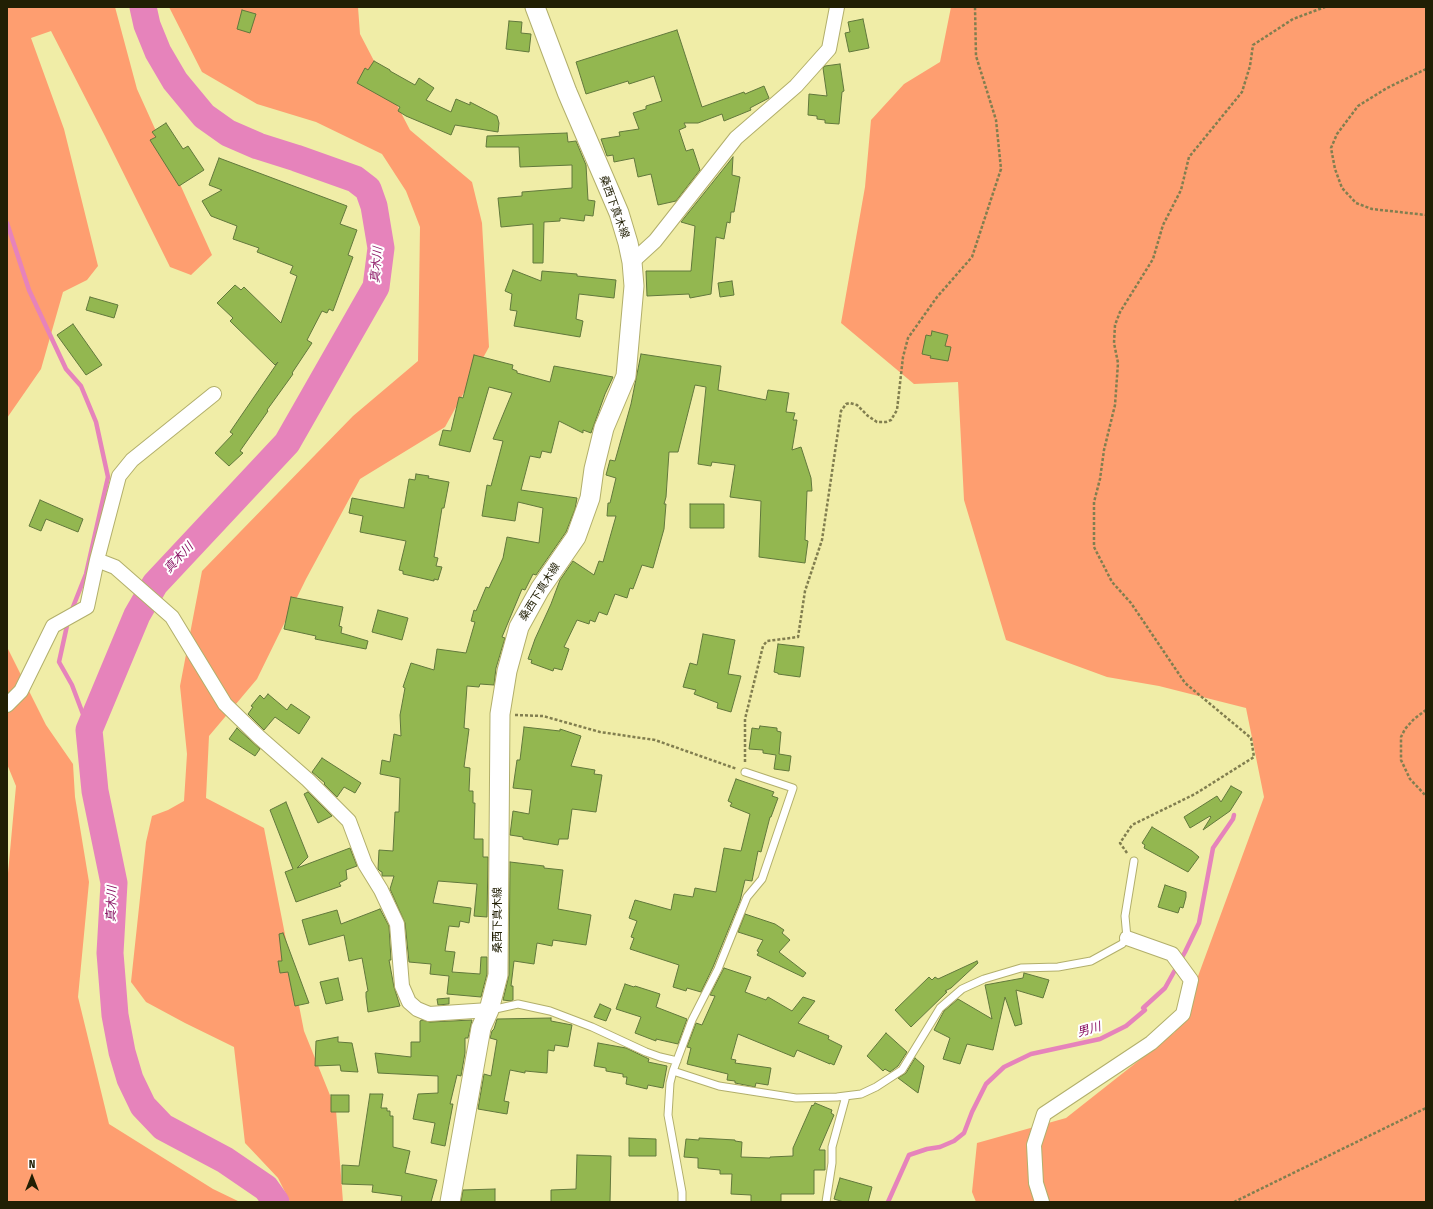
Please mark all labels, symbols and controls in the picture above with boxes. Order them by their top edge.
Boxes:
street label: 桑西下真木線 [597,174,631,240]
water label: 真木川 [368,246,386,284]
water label: 真木川 [161,540,197,576]
street label: 桑西下真木線 [517,561,563,623]
water label: 真木川 [104,886,120,922]
street label: 桑西下真木線 [491,887,505,953]
water label: 男川 [1075,1020,1103,1040]
north arrow [12,1157,52,1197]
text: N [29,1158,35,1171]

